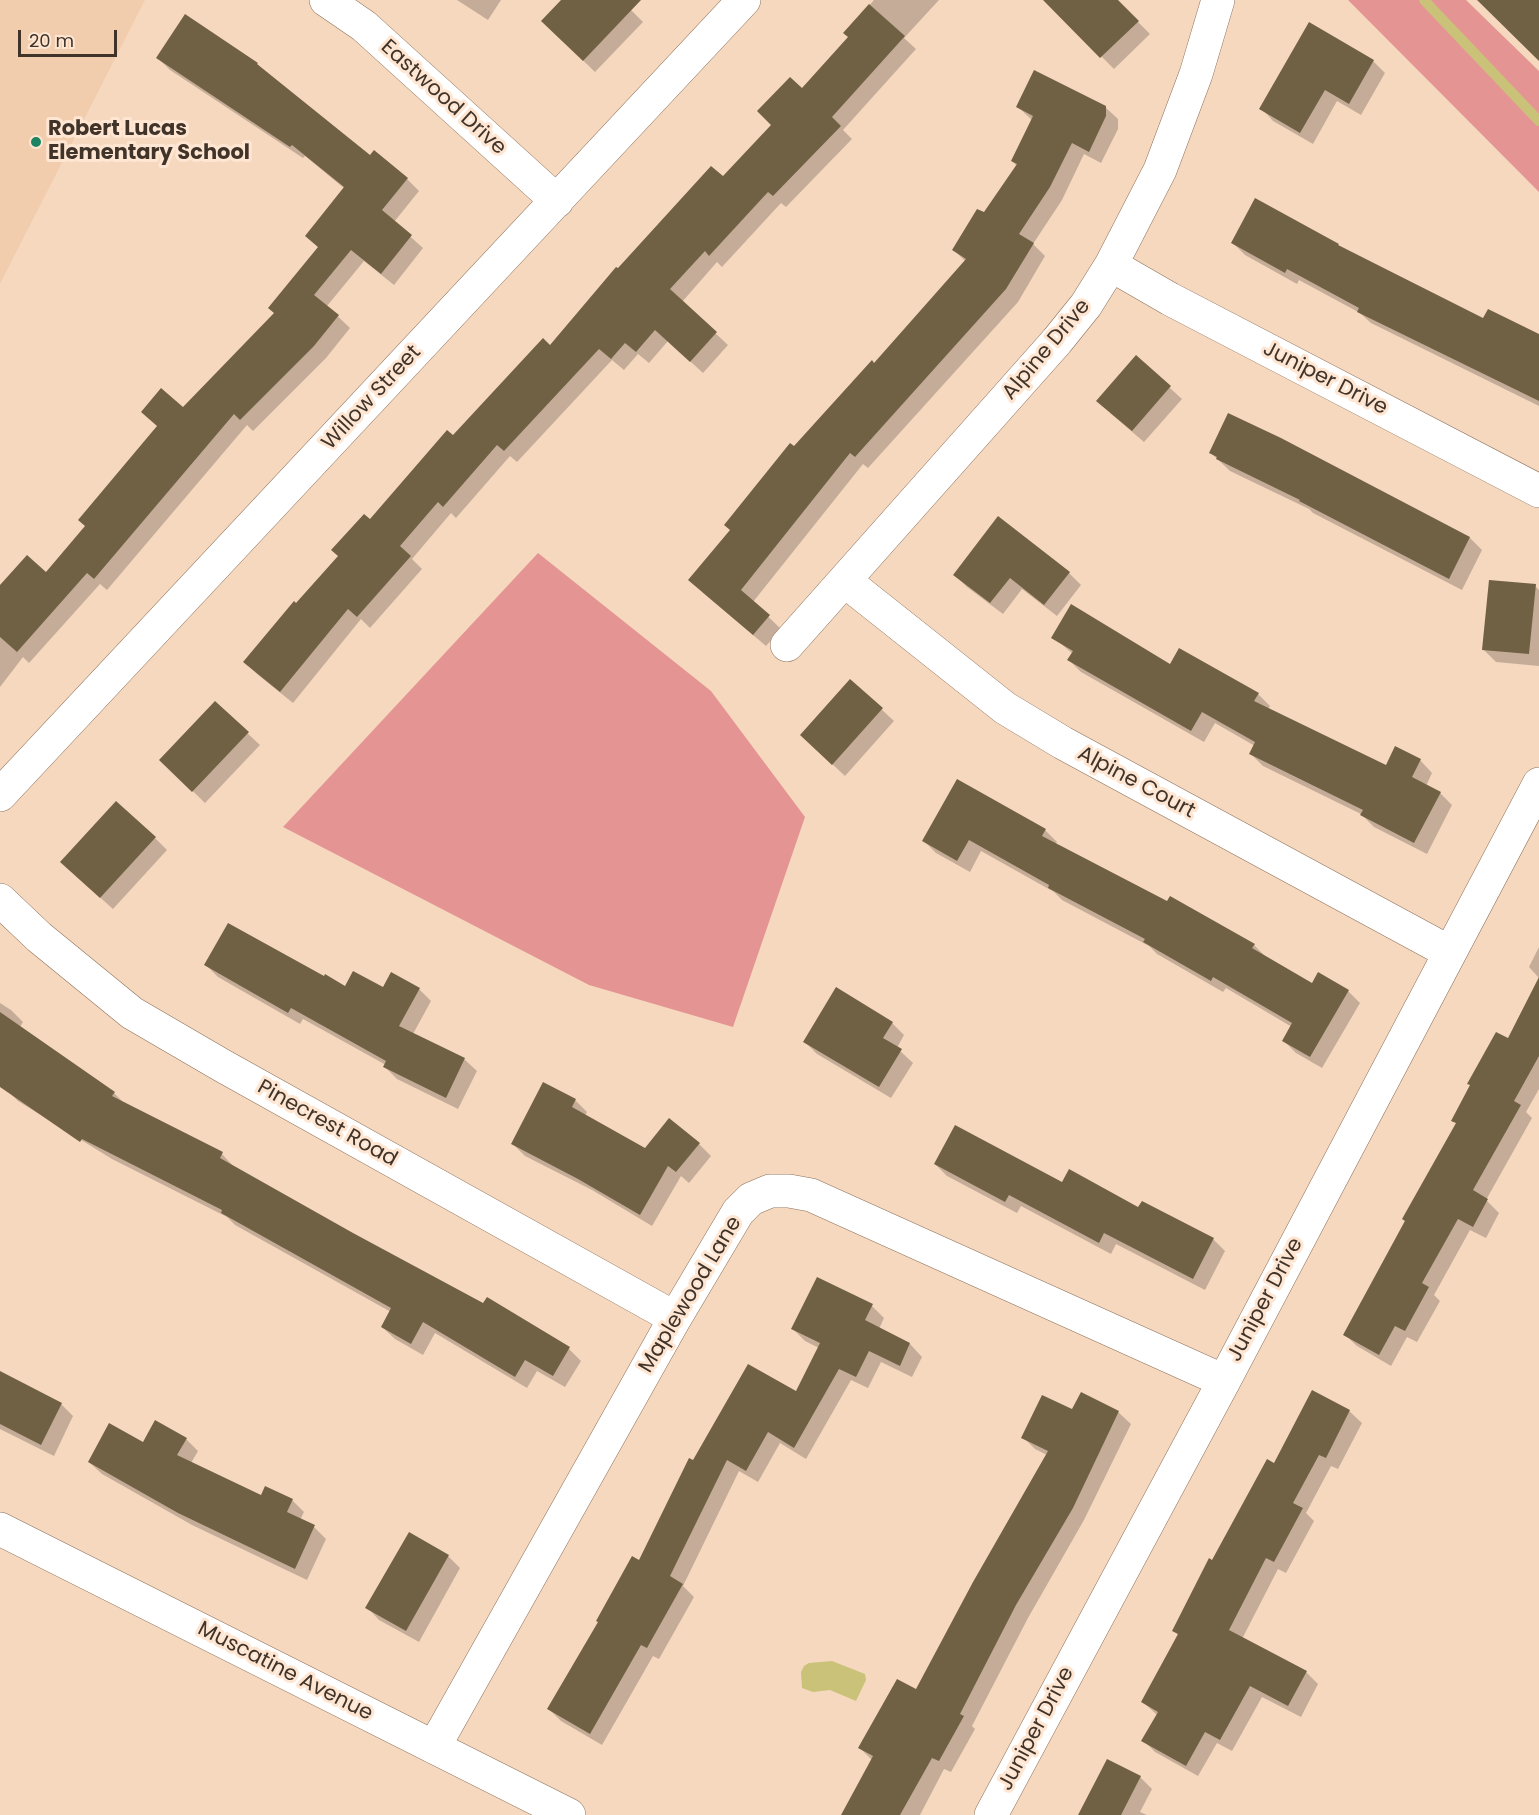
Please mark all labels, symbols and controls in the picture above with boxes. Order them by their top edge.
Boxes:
scale bar [21,18,120,56]
text: 20 m [29,28,74,53]
street label: Eastwood Drive [375,35,511,161]
place label: Robert Lucas Elementary School [48,117,250,167]
marker: Robert Lucas Elementary School [29,135,43,149]
street label: Alpine Drive [998,295,1096,405]
street label: Juniper Drive [1258,337,1392,421]
street label: Willow Street [317,340,427,456]
street label: Alpine Court [1073,742,1199,824]
street label: Pinecrest Road [253,1075,401,1173]
street label: Maplewood Lane [634,1212,748,1378]
street label: Juniper Drive [1223,1234,1309,1366]
street label: Muscatine Avenue [193,1617,377,1727]
street label: Juniper Drive [994,1663,1080,1795]

